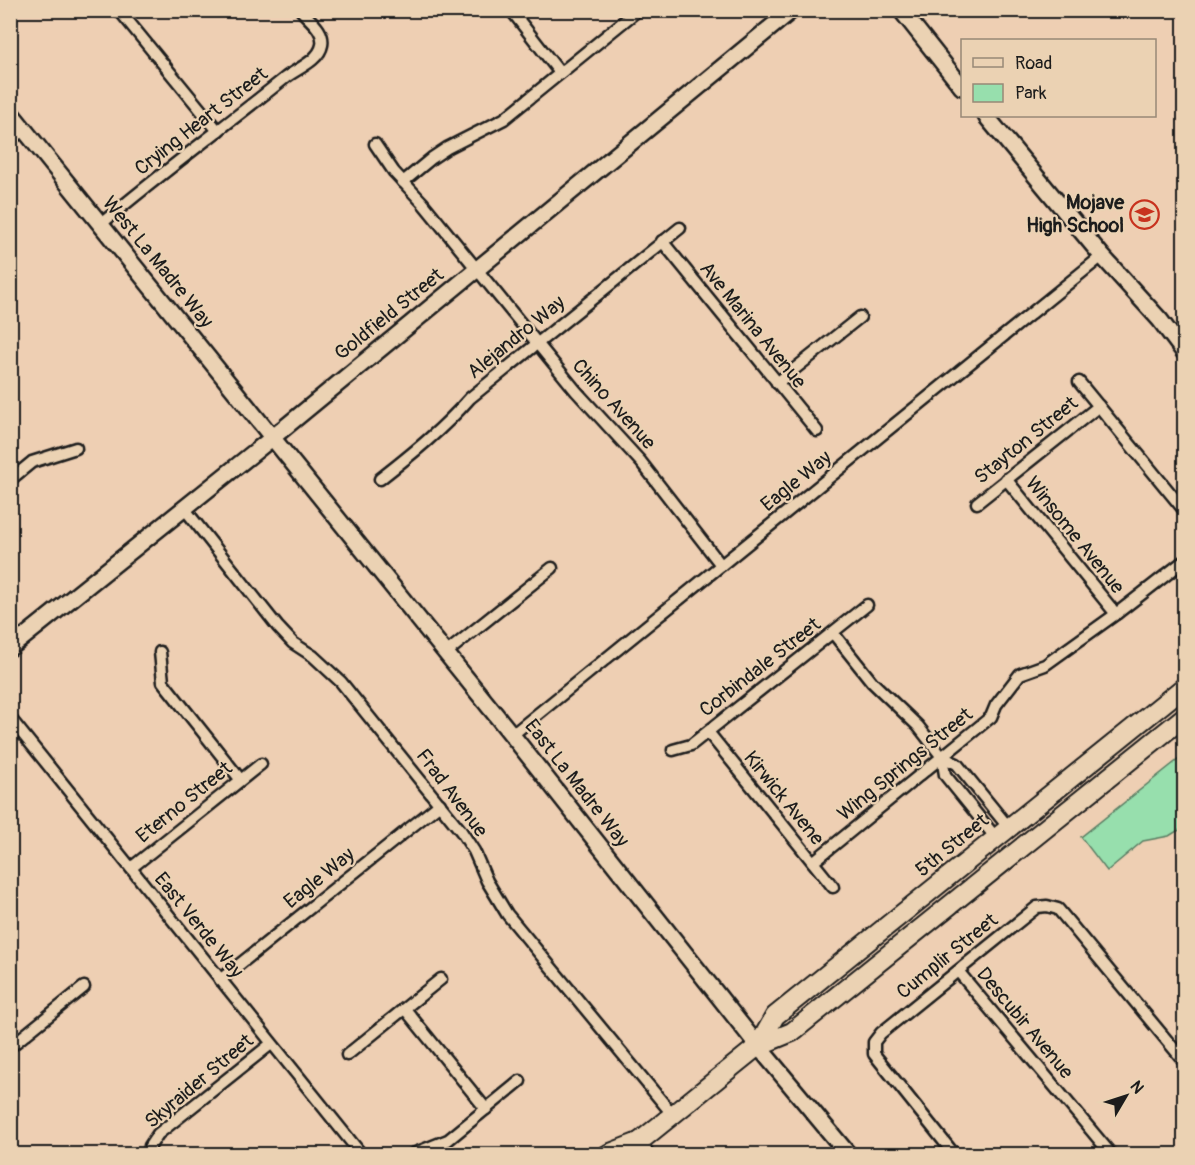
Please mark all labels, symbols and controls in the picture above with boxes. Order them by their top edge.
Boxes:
legend [961,39,1156,117]
text: Road [1015,52,1052,75]
street label: Crying Heart Street [130,61,273,181]
text: Park [1015,82,1047,105]
place label: Mojave High School [1026,190,1125,238]
street label: West La Madre Way [97,191,219,333]
school or university icon: Mojave High School [1129,198,1161,230]
street label: Ave Marina Avenue [694,257,812,393]
street label: Goldfield Street [329,262,449,366]
street label: Alejandro Way [462,290,570,384]
street label: Chino Avenue [567,353,661,455]
street label: Stayton Street [969,390,1084,489]
street label: Eagle Way [756,445,837,517]
street label: Winsome Avenue [1020,471,1130,599]
street label: Corbindale Street [694,611,826,722]
street label: Wing Springs Street [832,701,978,826]
street label: East La Madre Way [519,714,635,852]
street label: Frad Avenue [411,744,493,842]
street label: Kirwick Avene [738,746,830,850]
street label: Eterno Street [131,755,238,848]
street label: 5th Street [910,807,994,882]
street label: Eagle Way [279,842,360,914]
street label: East Verde Way [149,867,250,983]
street label: Cumplir Street [891,907,1003,1004]
street label: Descubir Avenue [971,962,1079,1084]
street label: Skyraider Street [140,1028,259,1134]
north arrow [1096,1066,1156,1126]
text: N [1126,1077,1148,1098]

